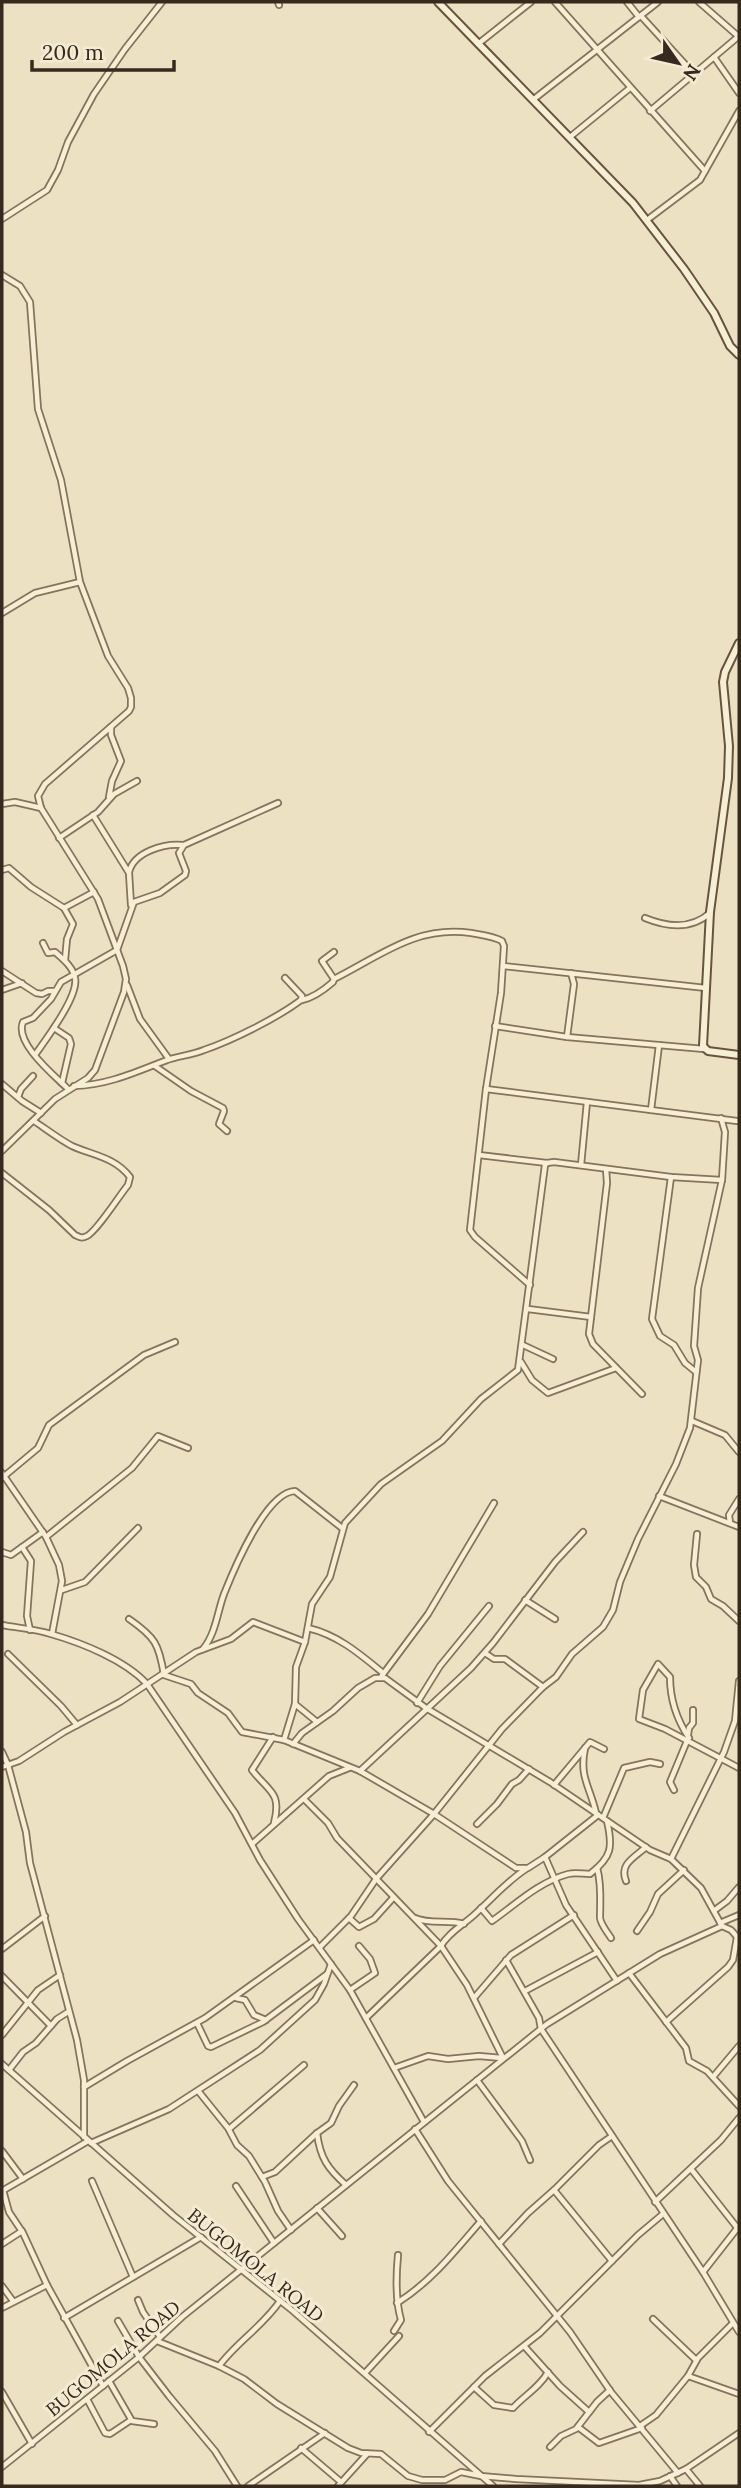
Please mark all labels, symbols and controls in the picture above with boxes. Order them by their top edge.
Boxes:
scale bar [32,28,173,72]
north arrow [643,28,713,98]
text: 200 m [42,39,104,66]
text: N [678,60,706,86]
street label: BUGOMOLA ROAD [183,2203,329,2327]
street label: BUGOMOLA ROAD [41,2295,185,2421]

